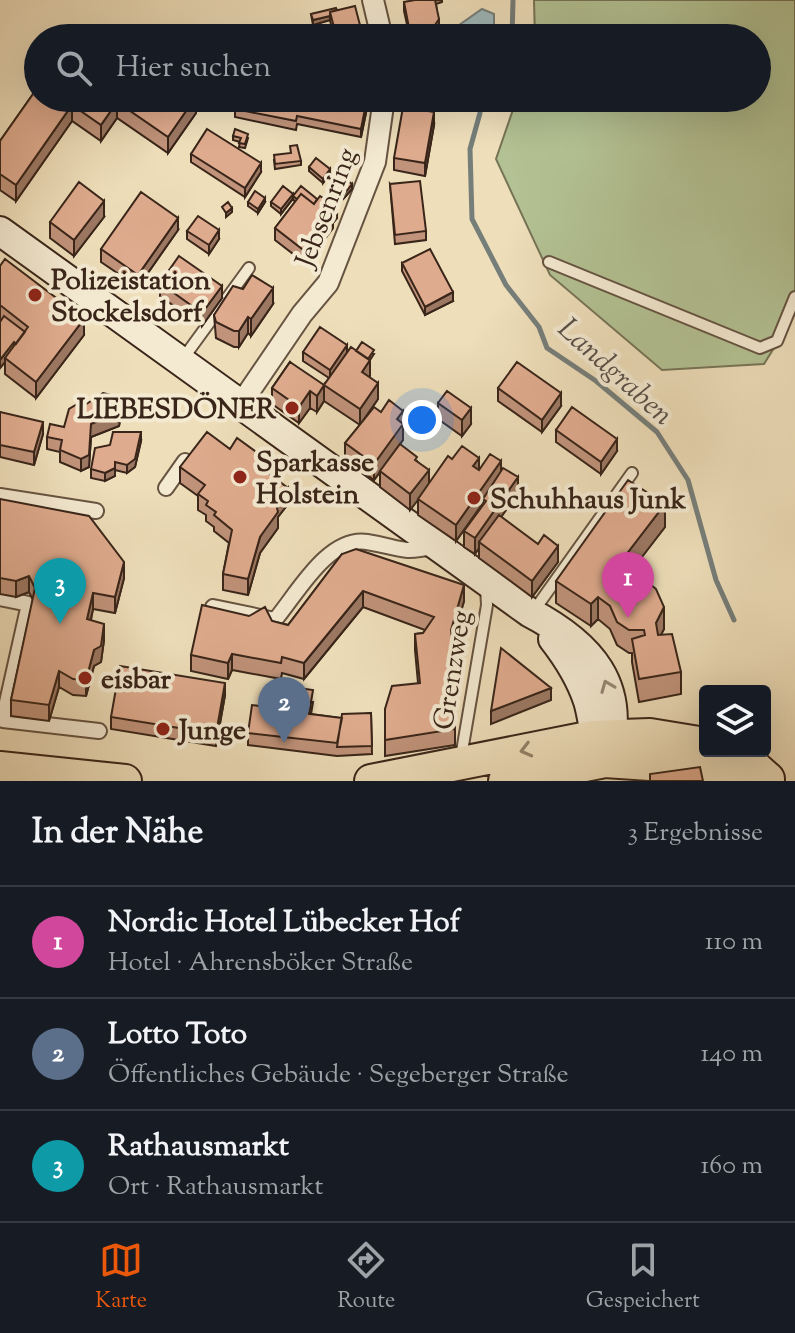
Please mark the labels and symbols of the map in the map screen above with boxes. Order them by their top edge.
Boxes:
street label: Jebsenring [286,143,369,275]
place label: Polizeistation Stockelsdorf [51,262,211,334]
marker: Polizeistation Stockelsdorf [26,286,44,304]
water label: Landgraben [547,309,682,437]
place label: LIEBESDÖNER [77,391,277,431]
marker: LIEBESDÖNER [283,399,301,417]
your location [402,400,442,440]
place label: Sparkasse Holstein [256,444,374,516]
marker: Sparkasse Holstein [231,468,249,486]
place label: Schuhhaus Junk [490,481,687,521]
marker: Schuhhaus Junk [465,489,483,507]
pin: 1 [602,552,654,618]
pin: 3 [34,558,86,624]
street label: Grenzweg [425,608,483,733]
place label: eisbar [101,661,172,701]
marker: eisbar [76,669,94,687]
pin: 2 [258,677,310,743]
one-way arrow [600,680,616,694]
place label: Junge [177,712,246,752]
marker: Junge [154,720,172,738]
one-way arrow [520,741,534,758]

